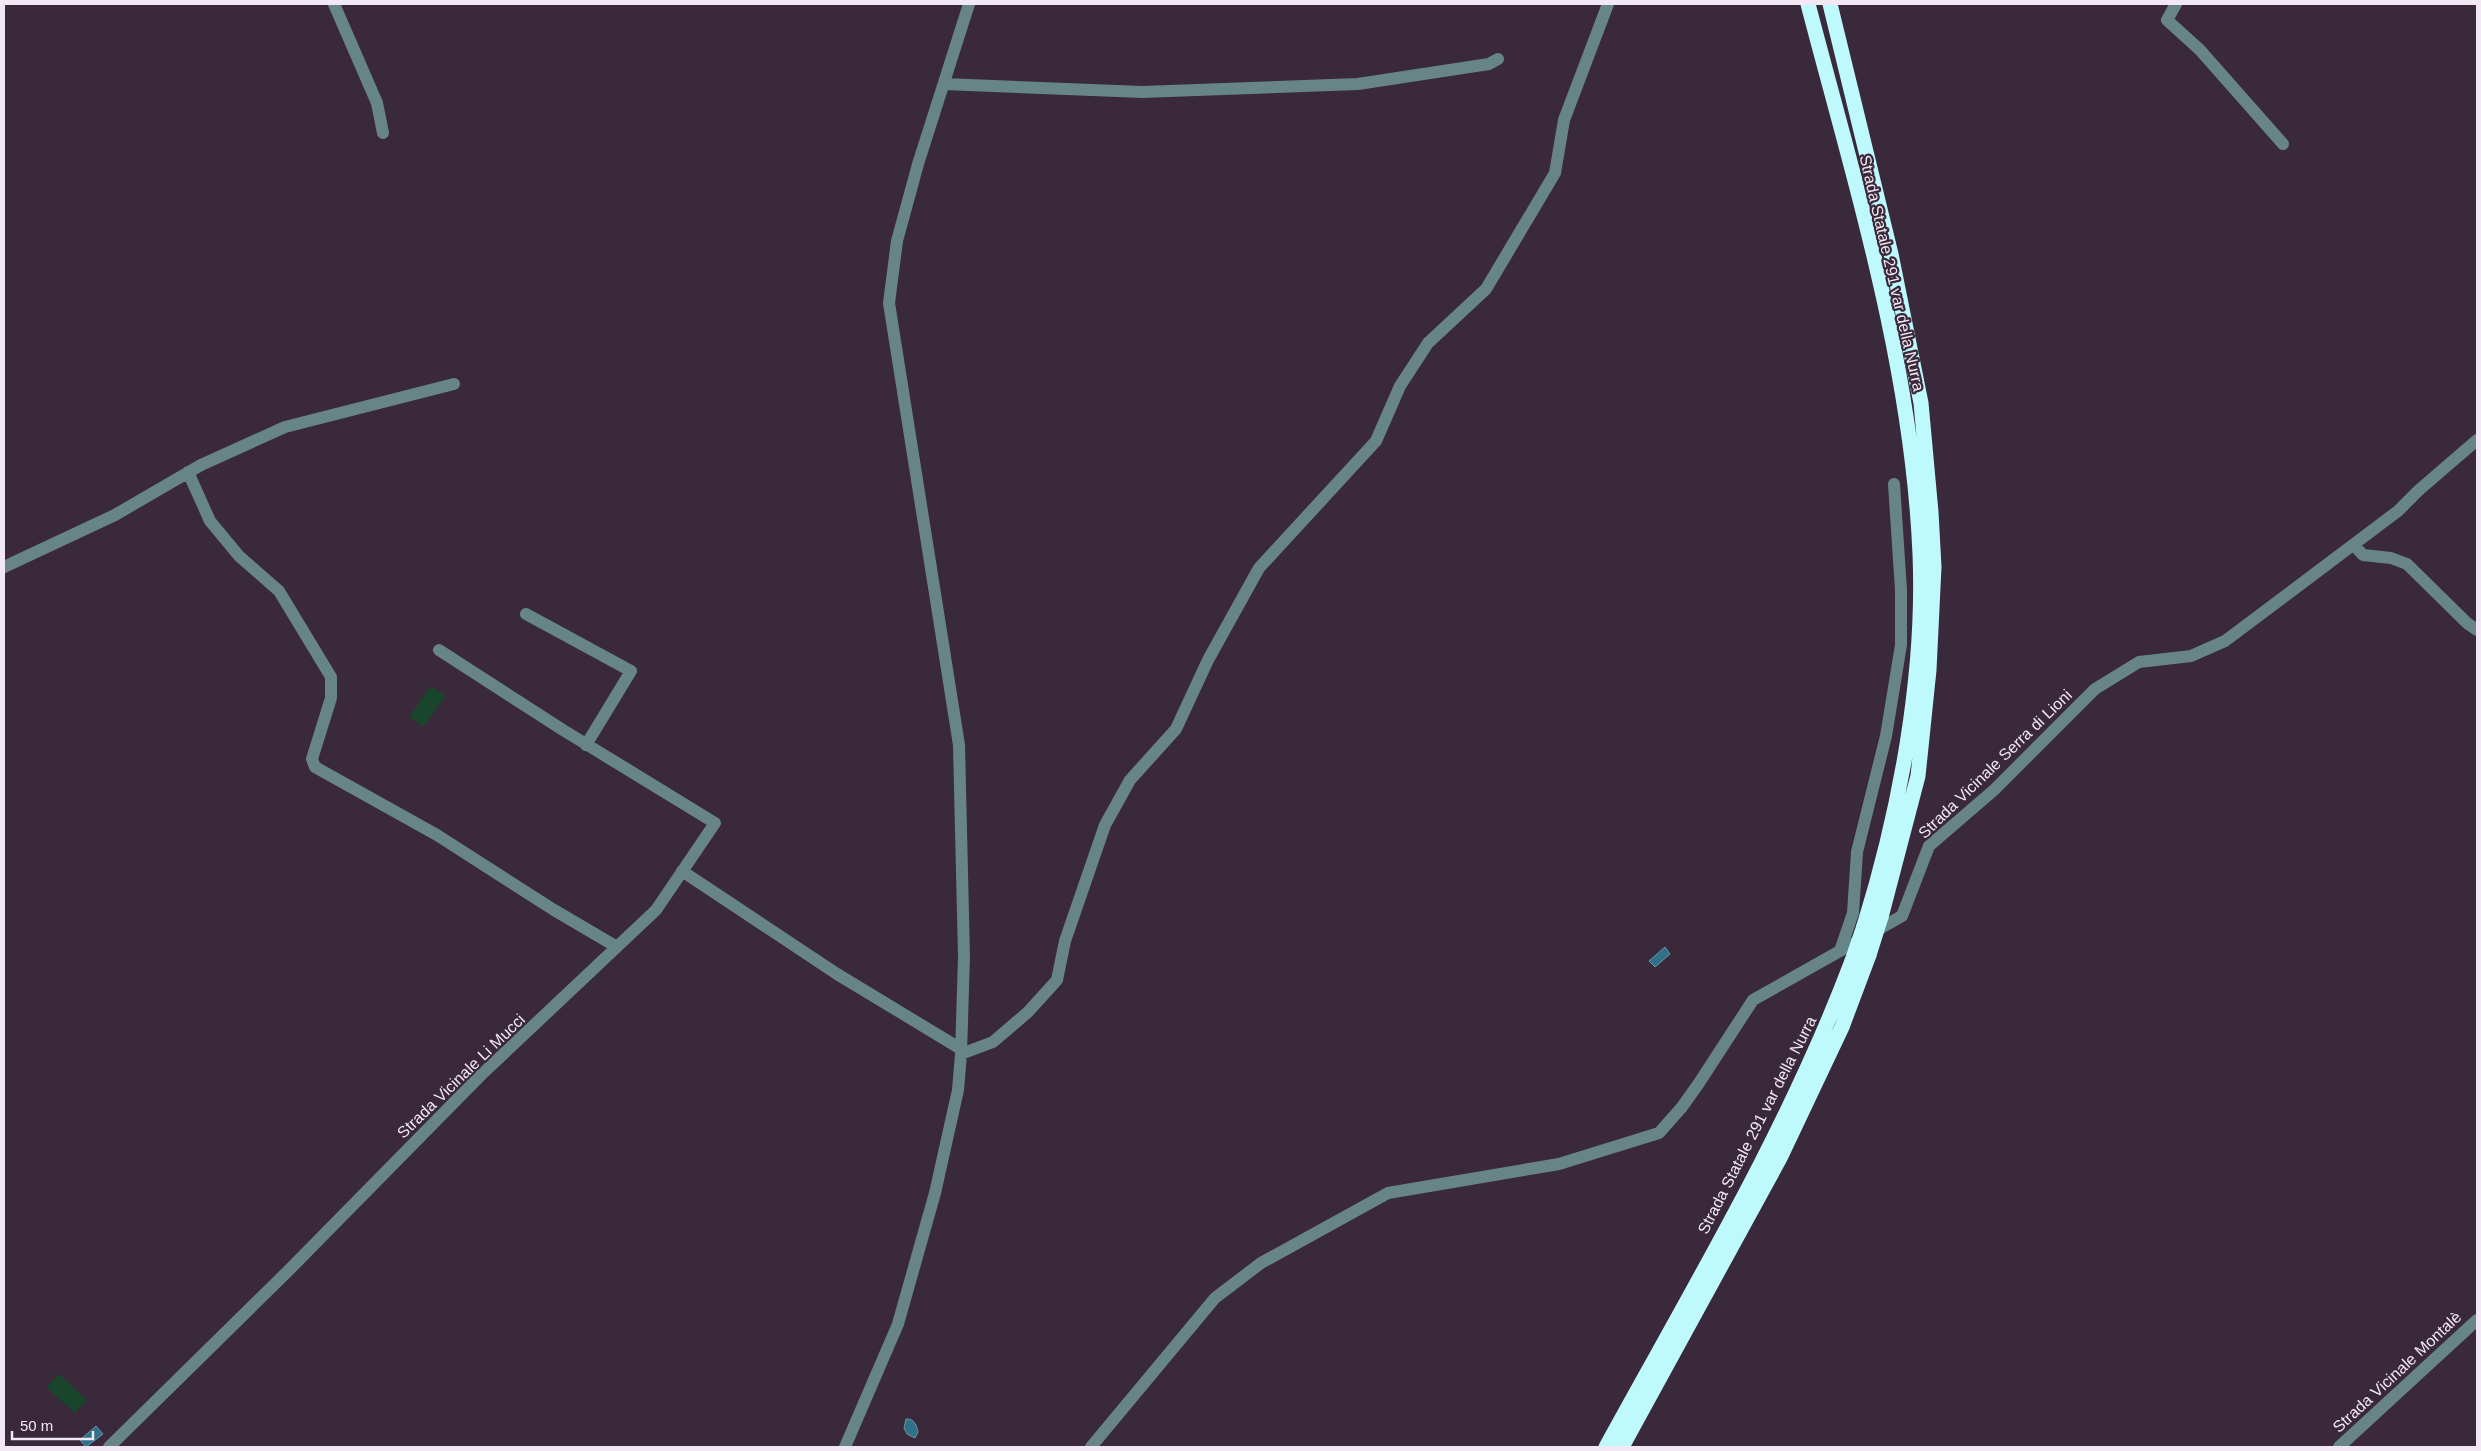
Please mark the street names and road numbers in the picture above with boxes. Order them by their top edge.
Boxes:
street label: Strada Statale 291 var della Nurra [1857,153,1928,393]
street label: Strada Vicinale Serra di Lioni [1915,686,2075,842]
street label: Strada Vicinale Li Mucci [394,1011,528,1141]
street label: Strada Statale 291 var della Nurra [1695,1013,1820,1237]
street label: Strada Vicinale Montalè [2330,1308,2465,1436]

